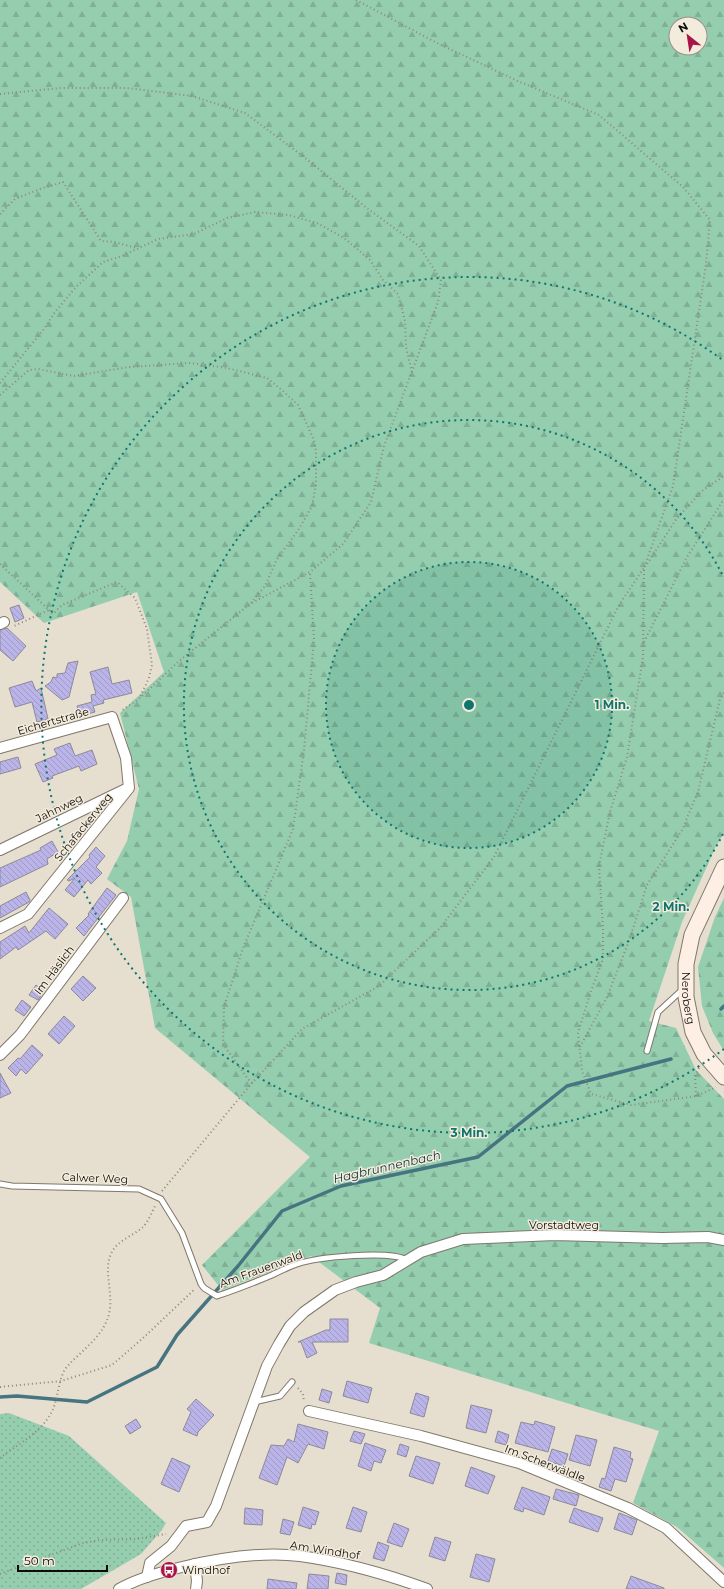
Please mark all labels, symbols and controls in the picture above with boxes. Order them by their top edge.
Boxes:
north arrow [668,16,708,56]
text: N [676,19,690,36]
text: 1 Min. [595,697,629,712]
centre of rings [462,698,476,712]
street label: Eichertstraße [16,704,91,738]
street label: Schafackerweg [51,790,115,864]
street label: Jahnweg [32,791,85,826]
text: 2 Min. [653,899,689,914]
street label: Im Häslich [31,943,77,997]
street label: Neroberg [679,972,698,1025]
text: 3 Min. [449,1125,488,1140]
water label: Hagbrunnenbach [332,1147,442,1186]
street label: Calwer Weg [62,1170,128,1186]
street label: Vorstadtweg [529,1218,599,1232]
street label: Am Frauenwald [218,1247,304,1291]
street label: Im Scherwäldle [503,1441,588,1485]
street label: Am Windhof [289,1538,362,1563]
scale bar [18,1547,107,1573]
text: 50 m [24,1553,55,1568]
bus stop icon: Windhof [159,1560,179,1580]
place label: Windhof [182,1563,231,1577]

